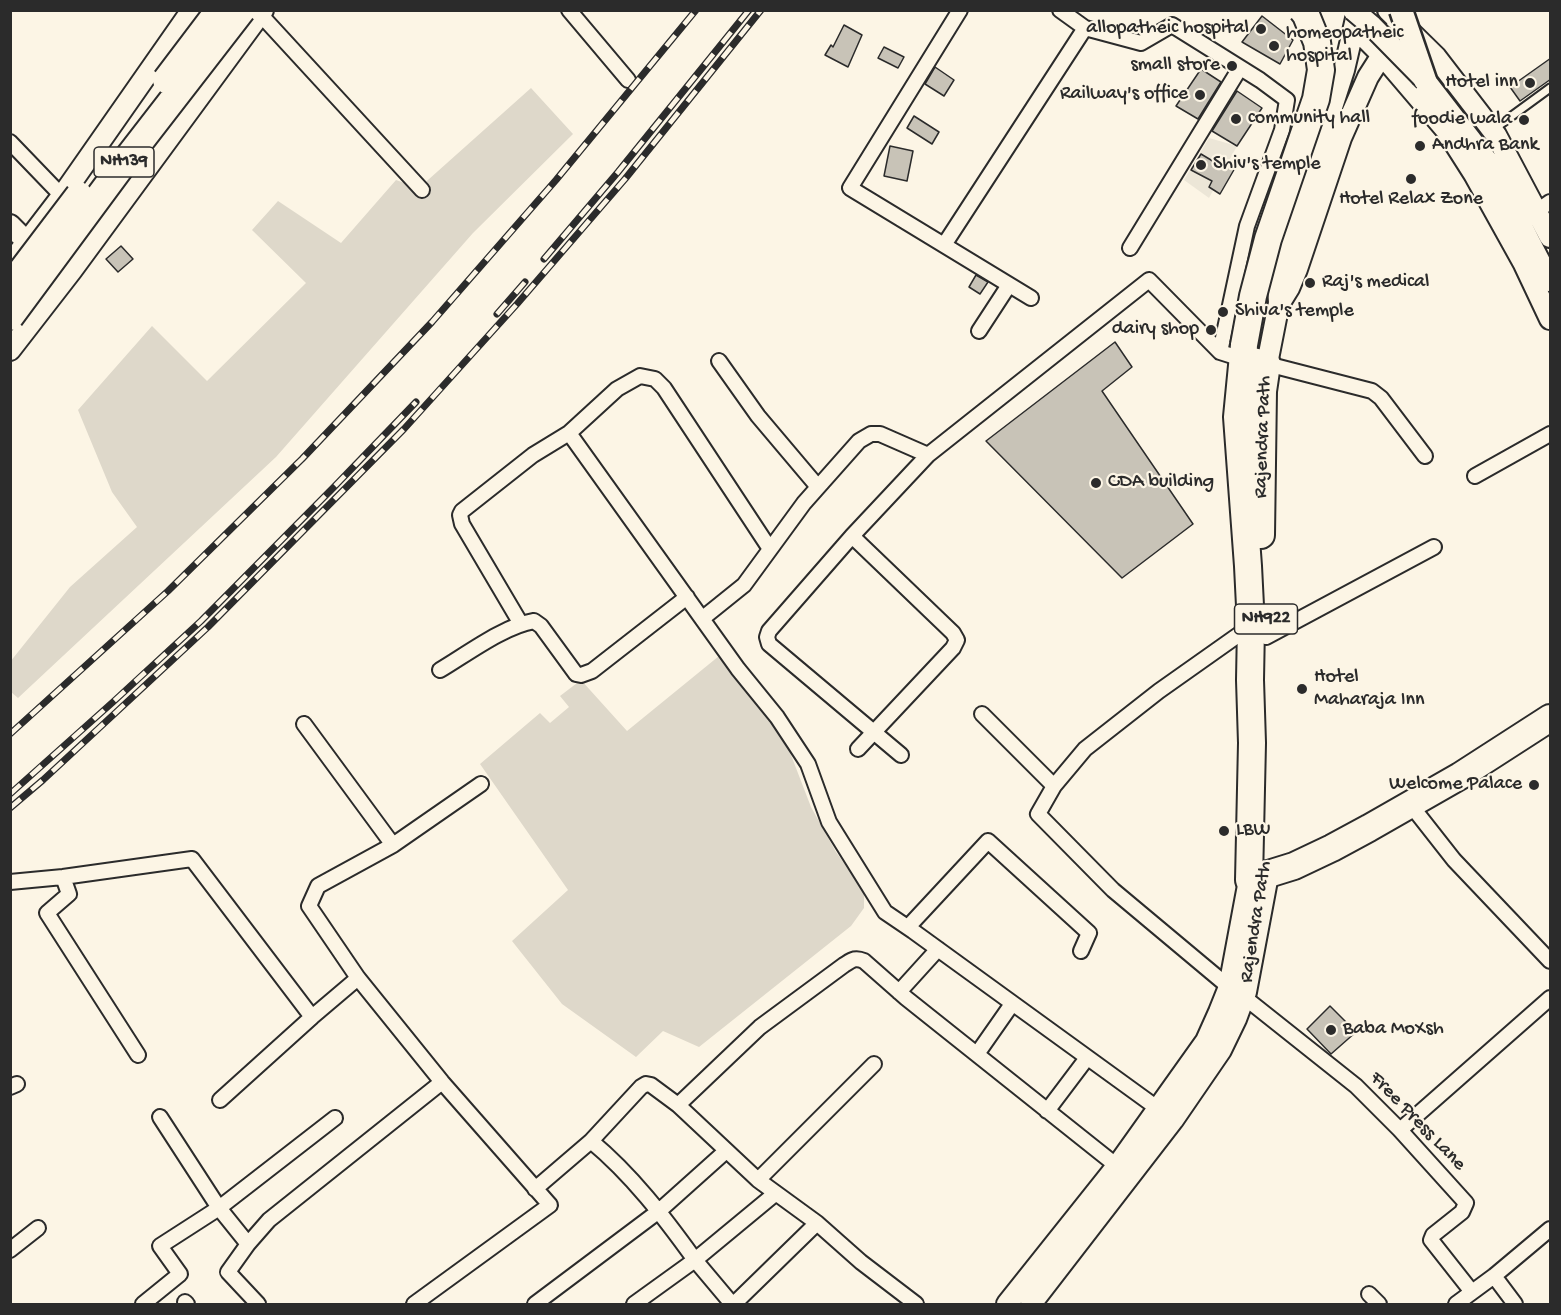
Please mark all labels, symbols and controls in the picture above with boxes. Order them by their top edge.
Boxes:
place label: allopatheic hospital [1086,17,1249,41]
marker: allopatheic hospital [1254,22,1268,36]
place label: homeopatheic hospital [1286,22,1403,69]
marker: homeopatheic hospital [1267,39,1281,53]
place label: small store [1130,54,1220,78]
marker: small store [1225,59,1239,73]
place label: Hotel inn [1445,71,1518,95]
marker: Hotel inn [1523,76,1537,90]
place label: Railway's office [1060,83,1188,107]
marker: Railway's office [1193,88,1207,102]
place label: community hall [1248,107,1370,131]
place label: foodie wala [1412,108,1512,132]
marker: community hall [1229,112,1243,126]
marker: foodie wala [1517,113,1531,127]
place label: Andhra Bank [1432,134,1538,158]
marker: Andhra Bank [1413,139,1427,153]
road number: NH139 [94,147,154,177]
place label: Shiv's temple [1213,153,1321,177]
marker: Shiv's temple [1194,158,1208,172]
marker: Hotel Relax Zone [1404,172,1418,186]
place label: Hotel Relax Zone [1339,188,1483,212]
place label: Raj's medical [1322,271,1429,295]
marker: Raj's medical [1303,276,1317,290]
place label: Shiva's temple [1235,300,1354,324]
marker: Shiva's temple [1216,305,1230,319]
place label: dairy shop [1112,318,1199,342]
marker: dairy shop [1204,323,1218,337]
street label: Rajendra Path [1250,375,1278,499]
place label: CDA building [1108,471,1214,495]
marker: CDA building [1089,476,1103,490]
road number: NH922 [1234,604,1298,634]
place label: Hotel Maharaja Inn [1314,666,1424,713]
marker: Hotel Maharaja Inn [1295,682,1309,696]
place label: Welcome Palace [1389,773,1522,797]
marker: Welcome Palace [1527,778,1541,792]
place label: LBW [1236,819,1271,843]
marker: LBW [1217,824,1231,838]
street label: Rajendra Path [1236,859,1278,985]
place label: Baba MoXsh [1343,1018,1444,1042]
marker: Baba MoXsh [1324,1023,1338,1037]
street label: Free Press Lane [1364,1067,1470,1177]

